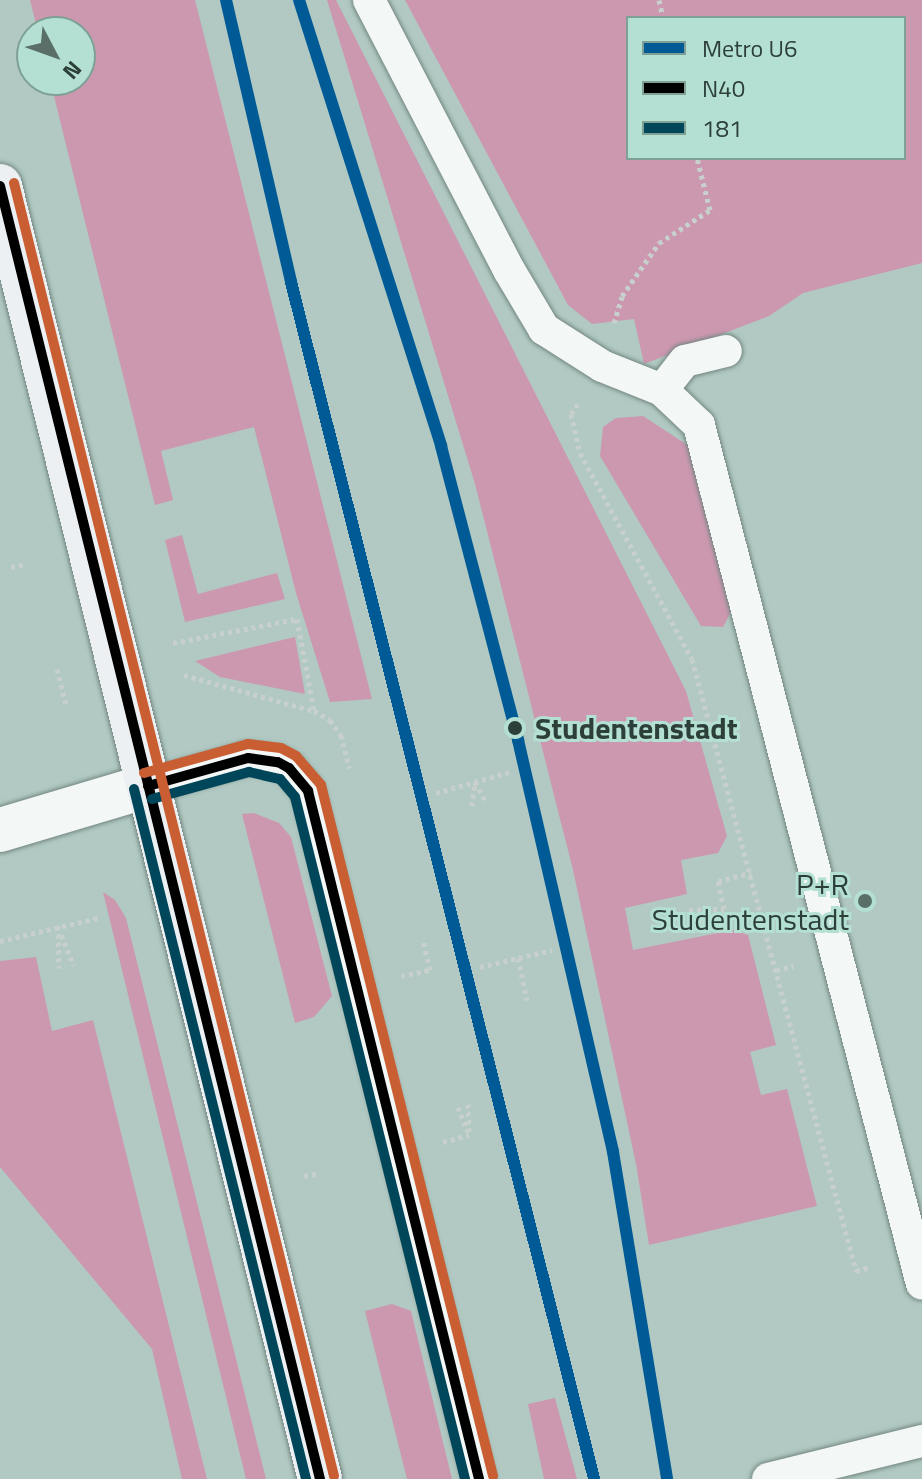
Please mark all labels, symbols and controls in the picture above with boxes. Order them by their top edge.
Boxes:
north arrow [16,16,96,96]
legend [626,16,906,160]
text: Metro U6 [702,30,797,66]
text: N [55,54,90,87]
text: N40 [702,70,745,106]
text: 181 [702,110,742,146]
place label: Studentenstadt [535,710,738,746]
marker: Studentenstadt [502,715,528,741]
place label: P+R Studentenstadt [652,866,849,936]
marker: P+R Studentenstadt [856,892,874,910]

